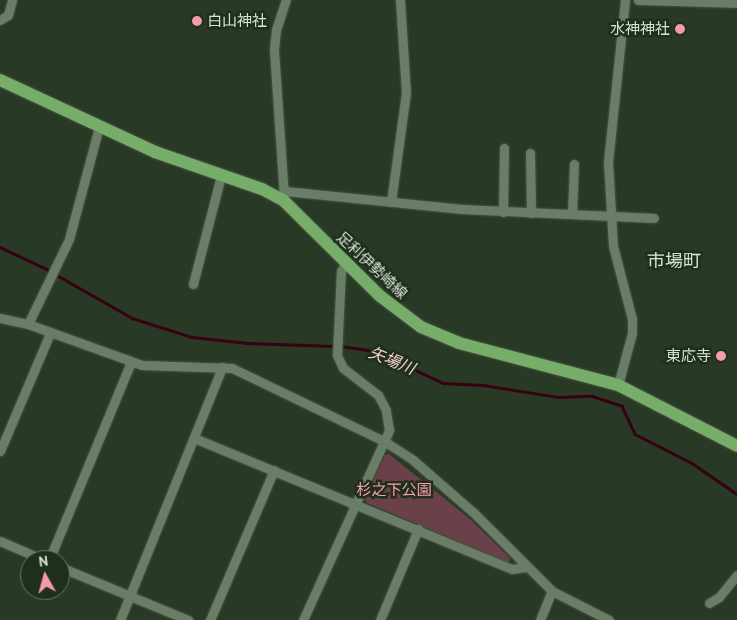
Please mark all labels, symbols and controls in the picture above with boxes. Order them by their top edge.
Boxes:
place label: 白山神社 [207,12,267,30]
marker: 白山神社 [191,15,203,27]
place label: 水神神社 [610,20,670,38]
marker: 水神神社 [674,23,686,35]
street label: 足利伊勢崎線 [333,228,411,302]
district label: 市場町 [647,250,701,272]
water label: 矢場川 [366,342,418,378]
place label: 東応寺 [666,347,711,365]
marker: 東応寺 [715,350,727,362]
park label: 杉之下公園 [357,481,431,499]
north arrow [20,550,70,600]
text: N [38,552,49,571]

